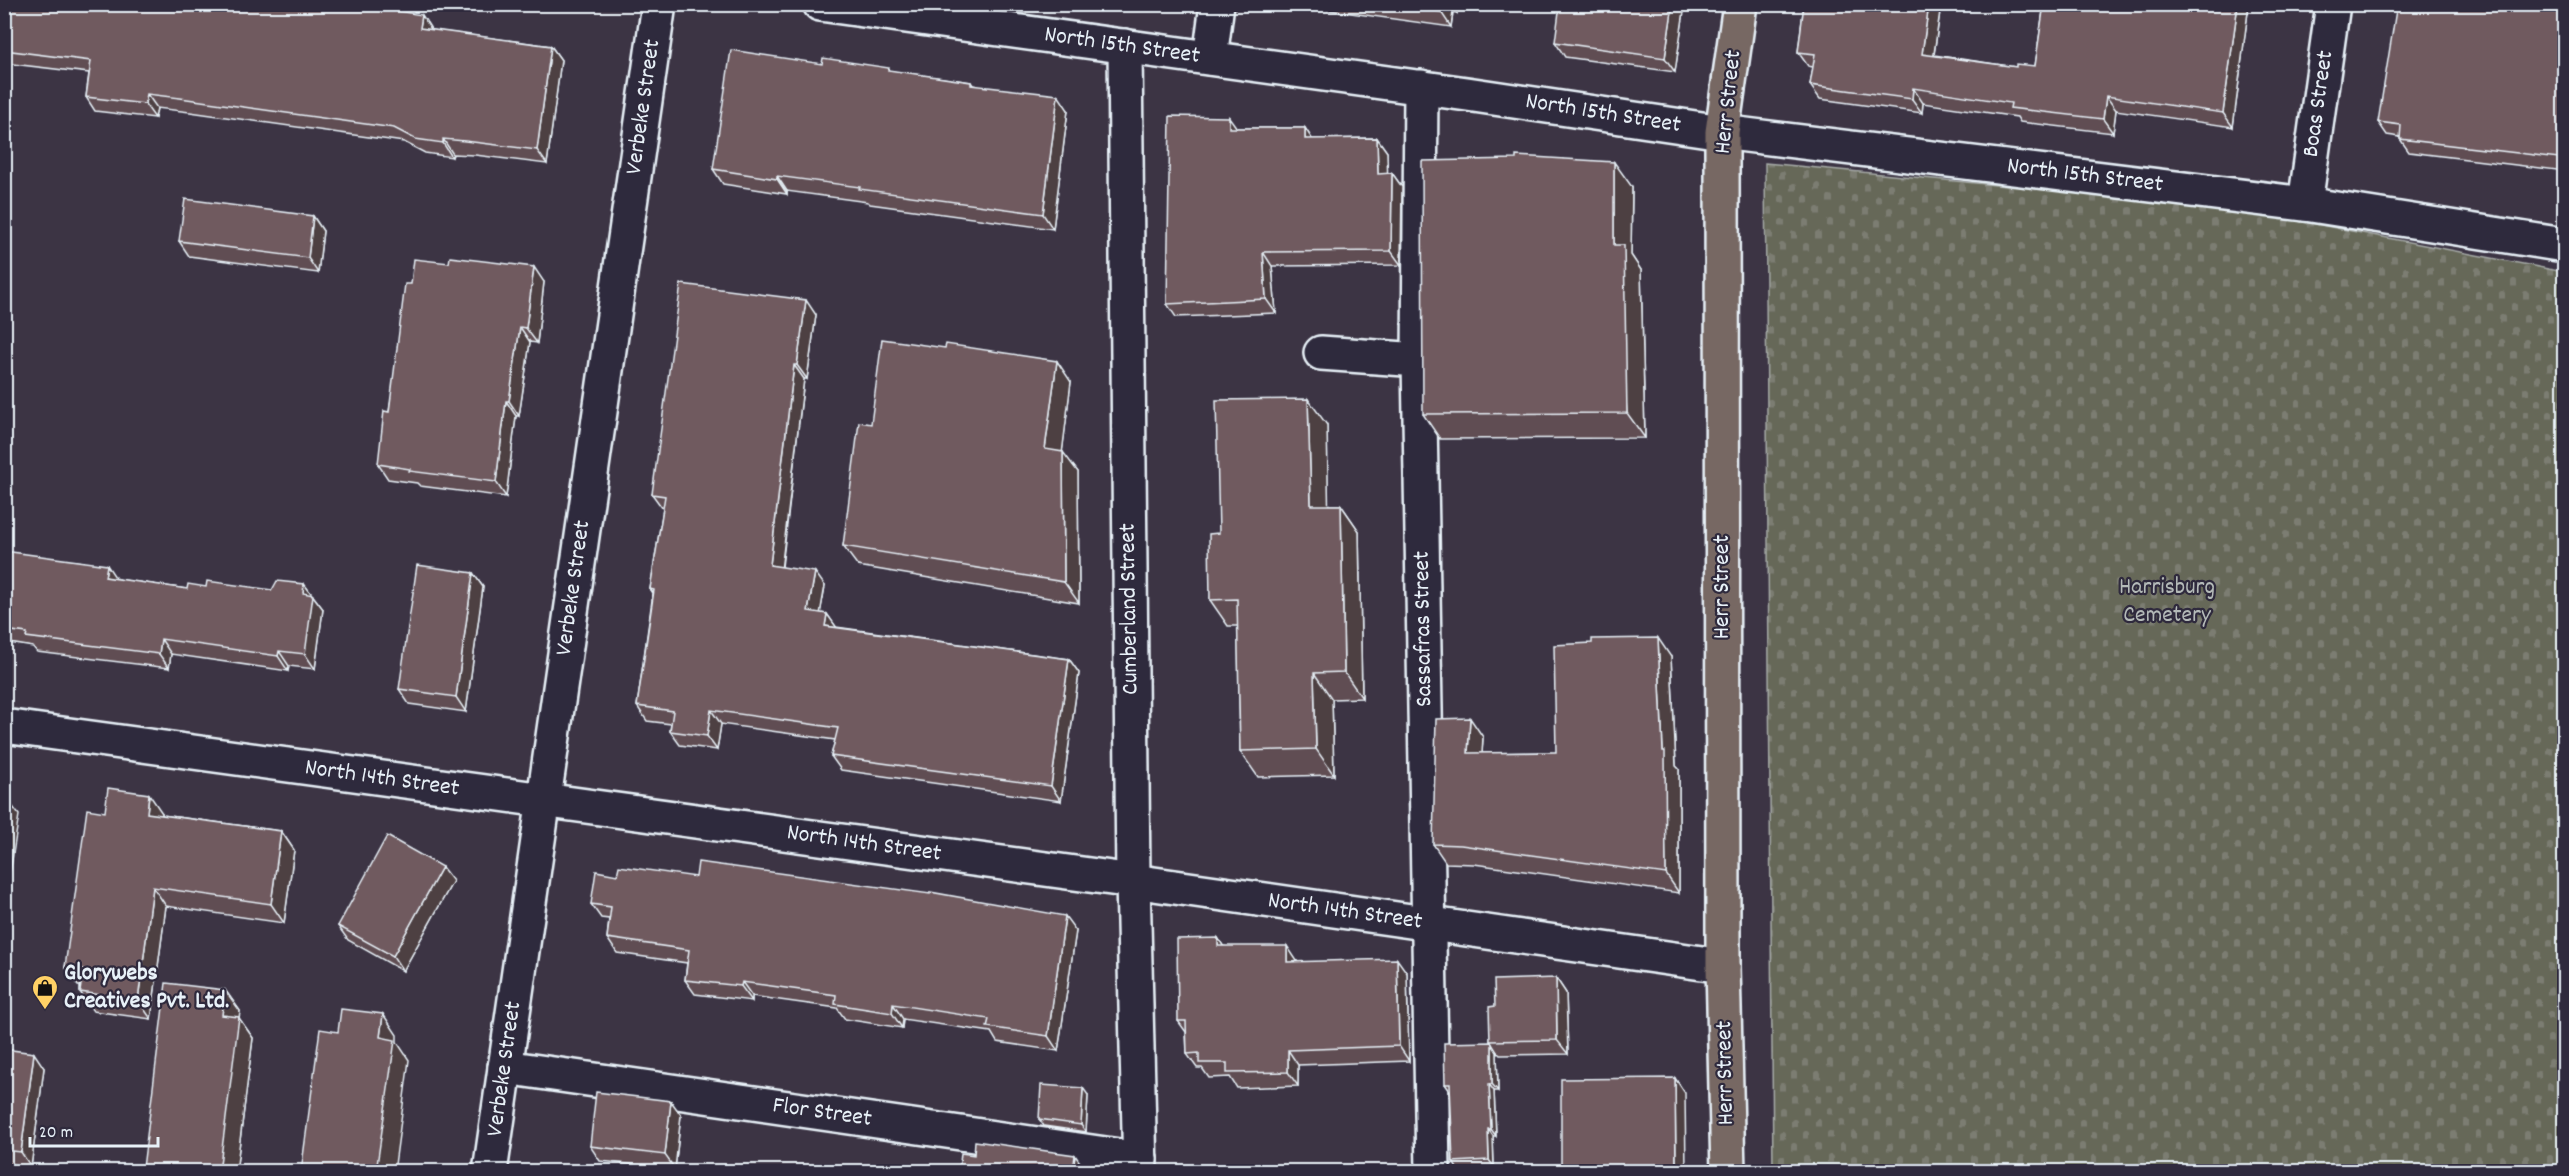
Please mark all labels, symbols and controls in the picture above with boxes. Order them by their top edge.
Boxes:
street label: North 15th Street [1042,18,1202,74]
street label: Verbeke Street [618,37,670,177]
street label: Herr Street [1707,48,1751,156]
street label: Boas Street [2295,48,2343,159]
street label: North 15th Street [1523,85,1683,143]
street label: North 15th Street [2005,150,2165,202]
street label: Verbeke Street [548,518,600,658]
street label: Cumberland Street [1112,523,1148,695]
street label: Herr Street [1706,535,1740,639]
street label: Sassafras Street [1406,551,1442,707]
park label: Harrisburg Cemetery [2119,571,2215,633]
street label: North 14th Street [303,751,462,807]
street label: North 14th Street [785,816,944,872]
street label: North 14th Street [1266,884,1425,940]
place label: Glorywebs Creatives Pvt. Ltd. [64,957,229,1019]
shop icon: Glorywebs Creatives Pvt. Ltd. [30,973,60,1011]
street label: Verbeke Street [479,999,531,1139]
street label: Herr Street [1708,1020,1744,1126]
street label: Flor Street [770,1089,874,1137]
scale bar [30,1110,158,1148]
text: 20 m [39,1121,73,1146]

